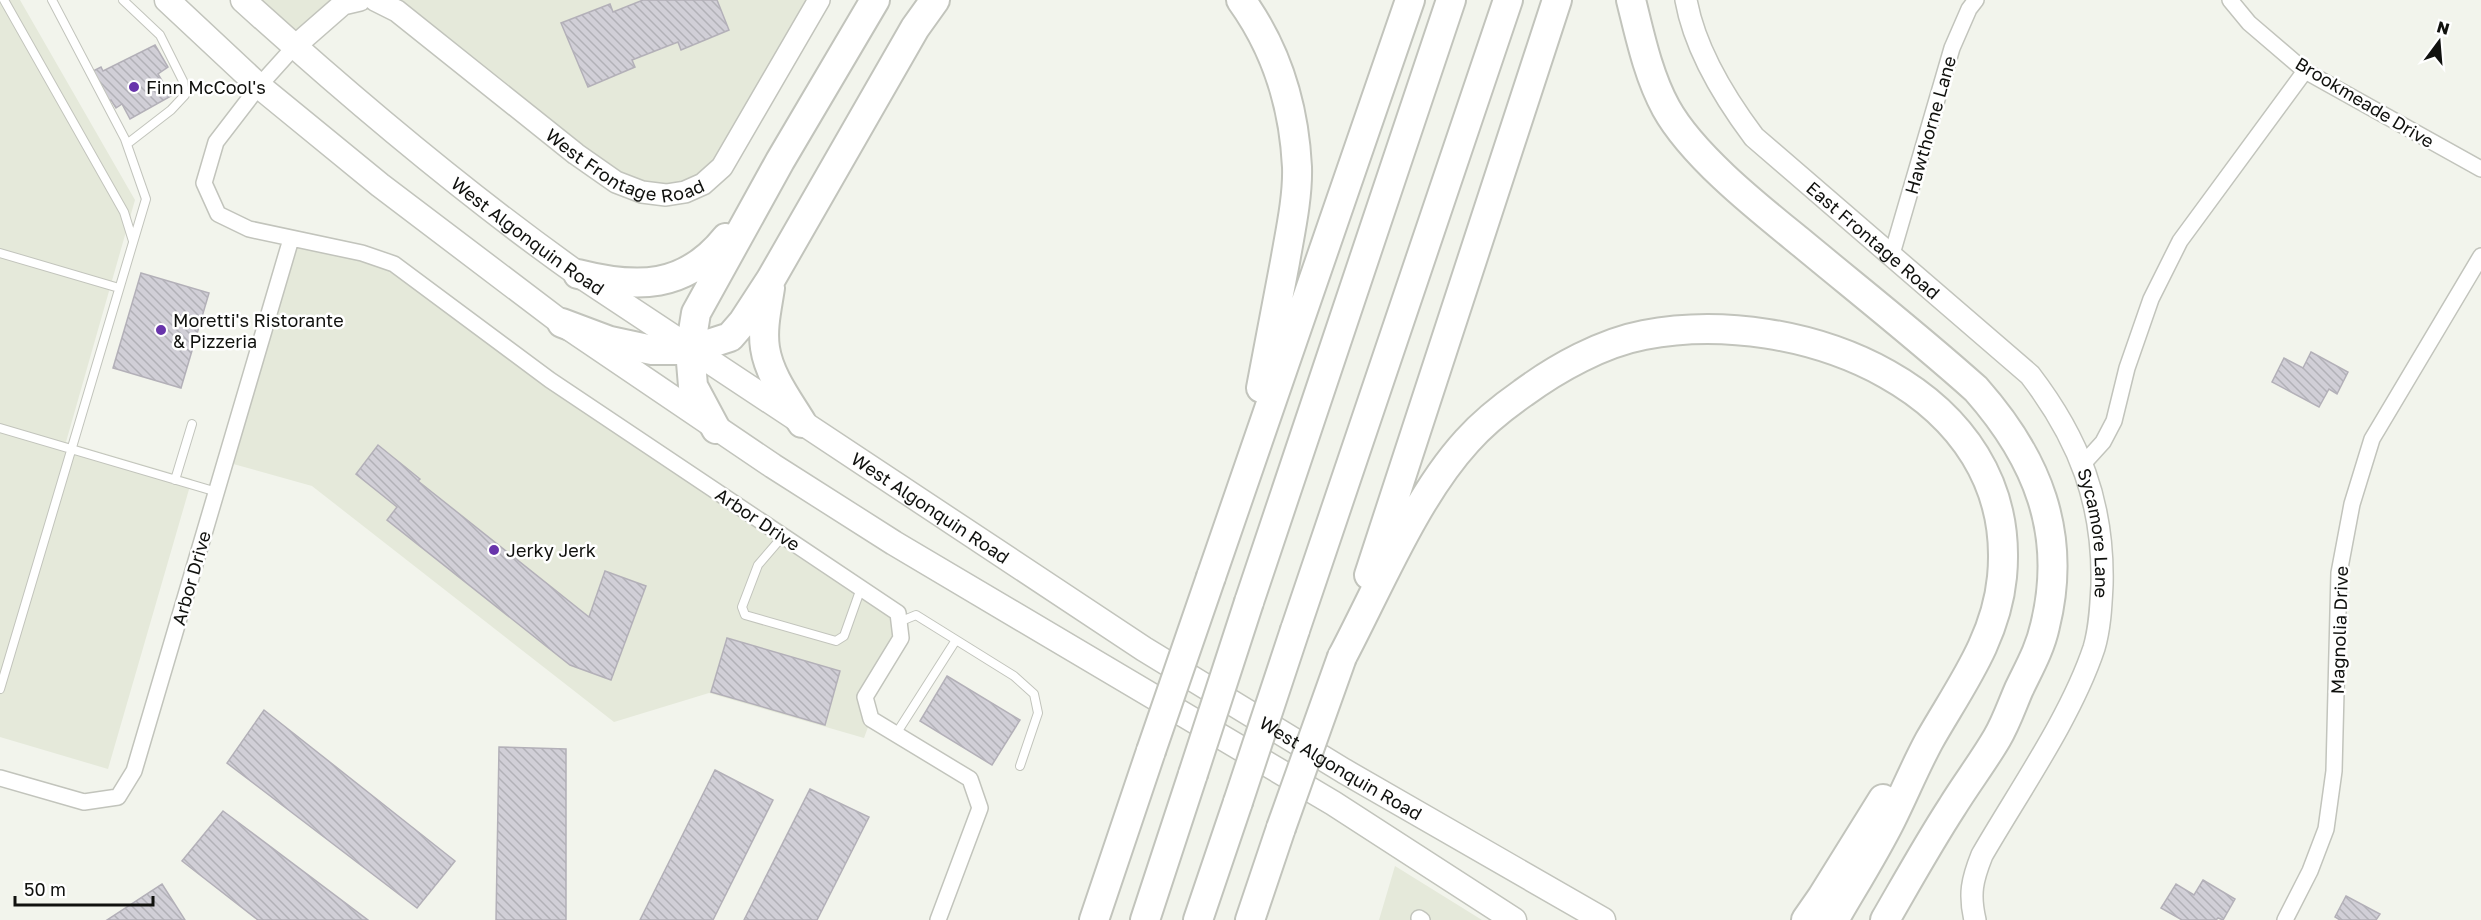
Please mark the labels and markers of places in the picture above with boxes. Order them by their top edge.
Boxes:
place label: Finn McCool's [146,76,266,98]
marker: Finn McCool's [127,80,141,94]
place label: Moretti's Ristorante & Pizzeria [173,309,344,352]
marker: Moretti's Ristorante & Pizzeria [154,323,168,337]
place label: Jerky Jerk [506,539,596,561]
marker: Jerky Jerk [487,543,501,557]

